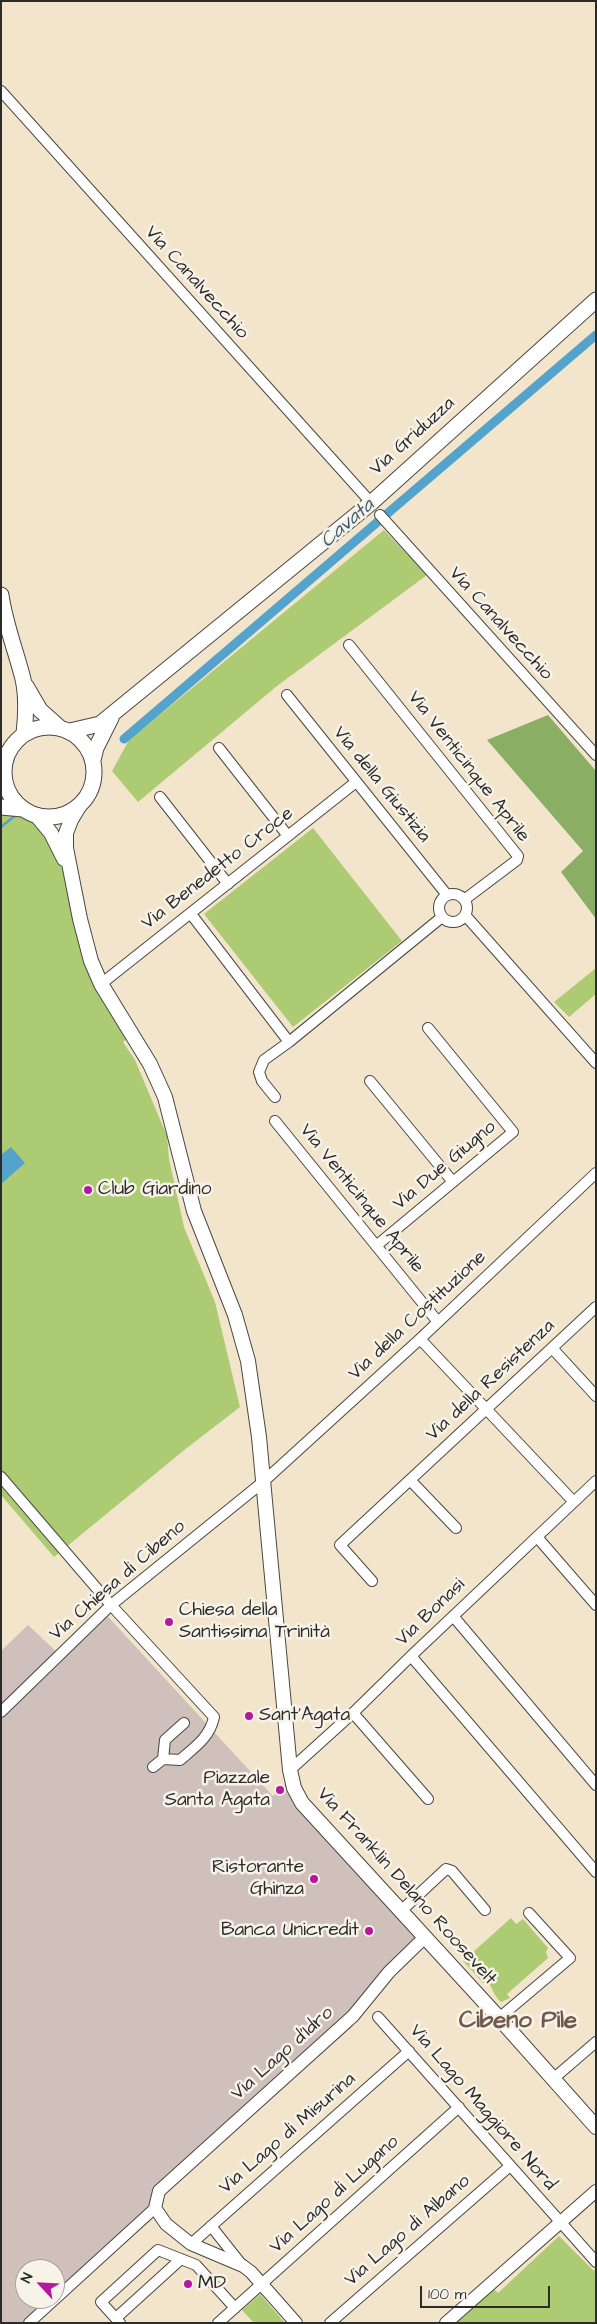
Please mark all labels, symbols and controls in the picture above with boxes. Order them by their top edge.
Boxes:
street label: Via Canalvecchio [139,222,253,344]
street label: Via Griduzza [366,393,460,481]
water label: Cavata [316,494,380,554]
street label: Via Canalvecchio [443,563,557,685]
street label: Via Venticinque Aprile [402,687,534,847]
street label: Via della Giustizia [327,722,435,848]
street label: Via Benedetto Croce [138,803,298,935]
street label: Via Due Giugno [389,1116,501,1216]
street label: Via Venticinque Aprile [294,1120,428,1278]
place label: Club Giardino [98,1179,211,1201]
marker: Club Giardino [82,1184,94,1196]
street label: Via della Costituzione [345,1246,491,1386]
street label: Via della Resistenza [422,1315,560,1447]
street label: Via Chiesa di Cibeno [45,1516,191,1646]
street label: Via Bonasi [391,1574,471,1652]
place label: Chiesa della Santissima Trinità [179,1600,330,1644]
marker: Chiesa della Santissima Trinità [163,1616,175,1628]
place label: Sant'Agata [259,1705,350,1727]
marker: Sant'Agata [243,1710,255,1722]
place label: Piazzale Santa Agata [165,1768,270,1812]
street label: Via Franklin Delano Roosevelt [311,1783,501,1991]
marker: Piazzale Santa Agata [274,1784,286,1796]
place label: Ristorante Ghinza [212,1857,304,1901]
marker: Ristorante Ghinza [308,1873,320,1885]
place label: Banca Unicredit [221,1920,359,1942]
marker: Banca Unicredit [363,1925,375,1937]
street label: Via Lago d'Idro [227,2002,339,2106]
district label: Cibeno Pile [459,2008,577,2036]
street label: Via Lago Maggiore Nord [404,2020,560,2196]
street label: Via Lago di Misurina [215,2068,361,2200]
street label: Via Lago di Lugano [266,2131,404,2259]
street label: Via Lago di Albano [341,2170,475,2292]
north arrow [15,2259,65,2309]
text: N [16,2270,38,2286]
place label: MD [198,2273,226,2295]
scale bar [422,2276,552,2308]
marker: MD [182,2278,194,2290]
text: 100 m [428,2284,467,2305]

